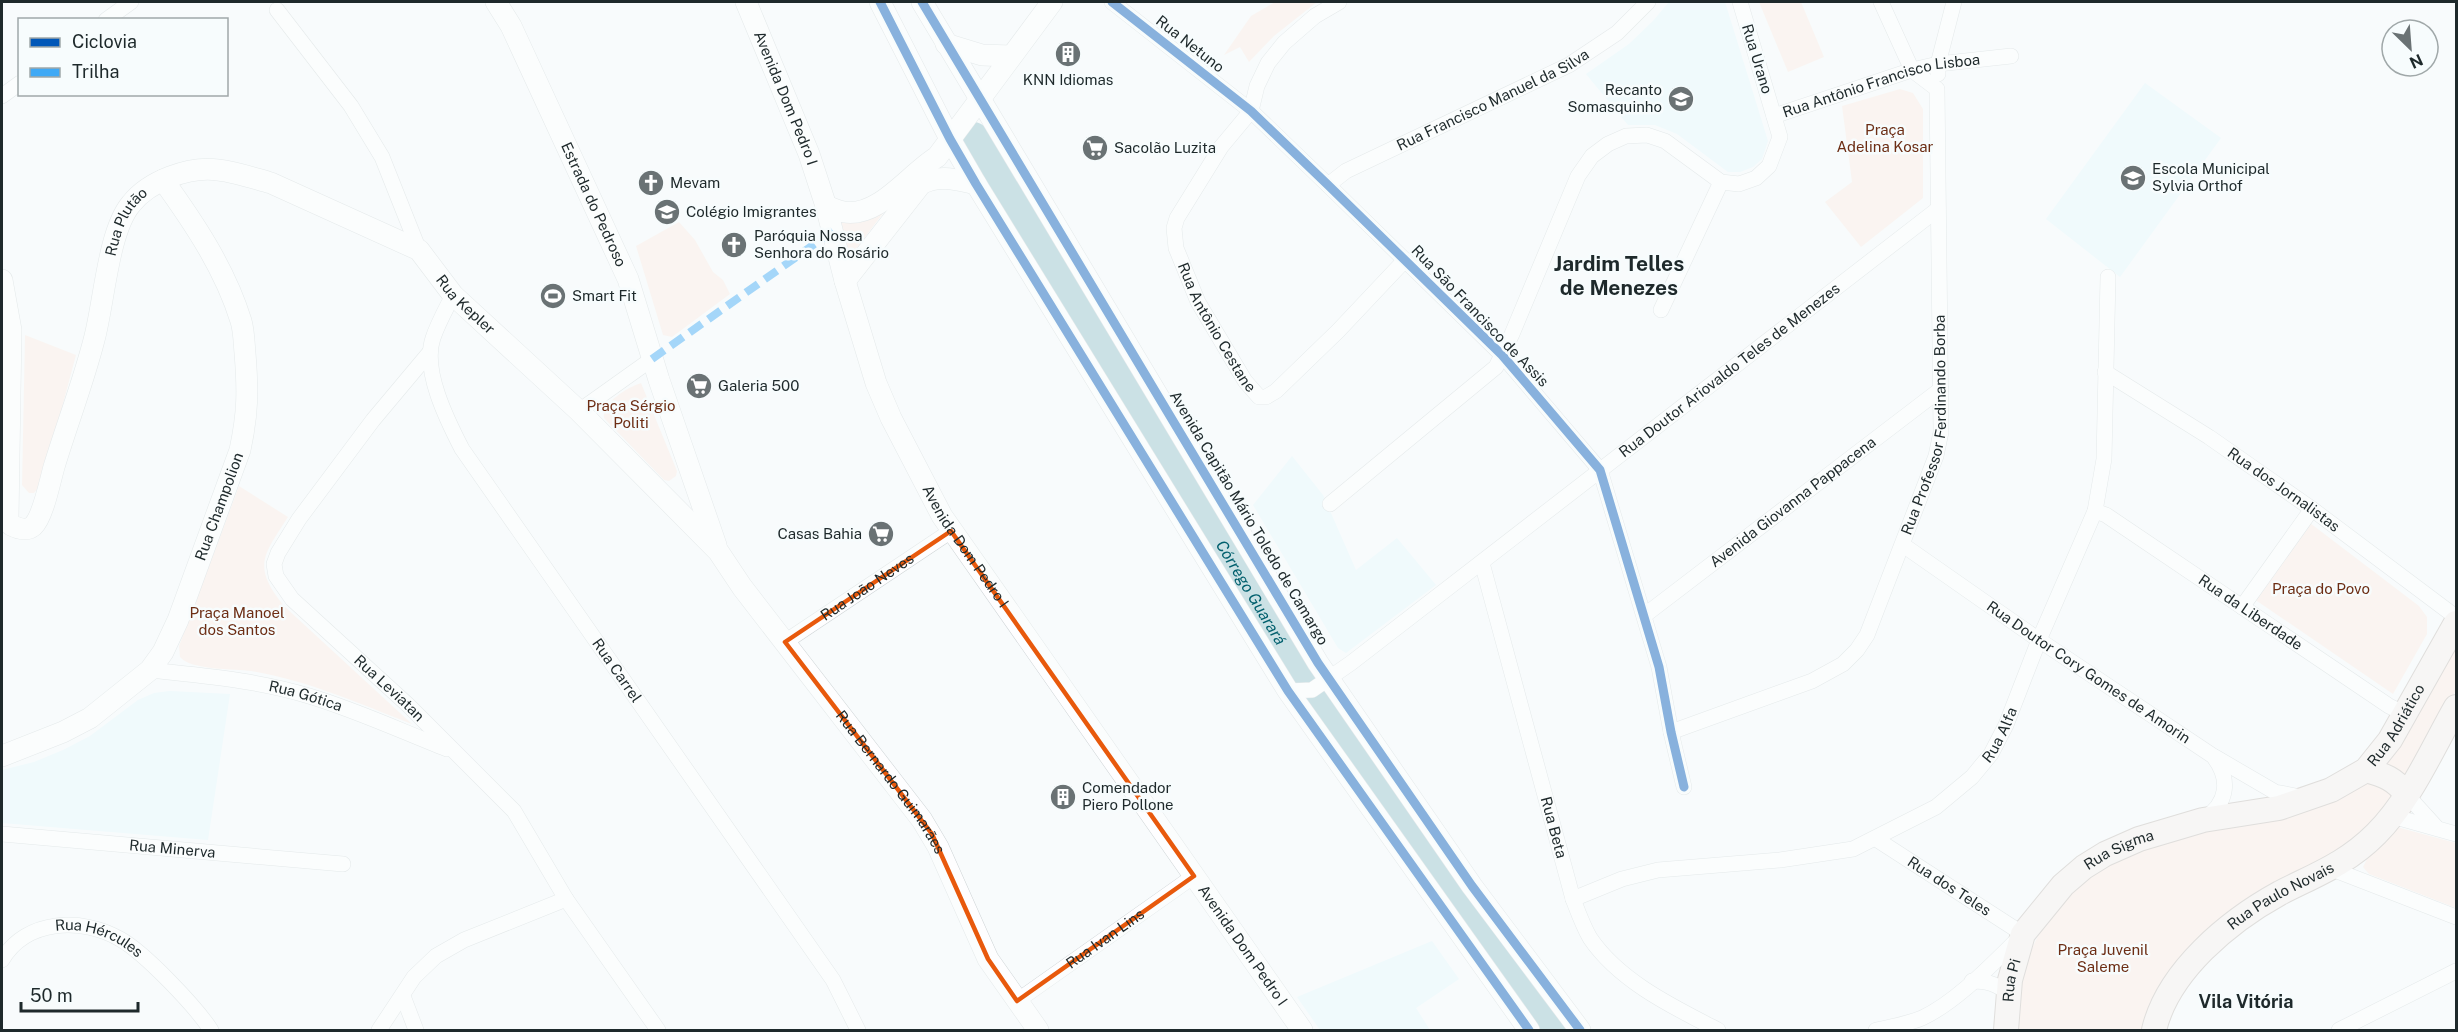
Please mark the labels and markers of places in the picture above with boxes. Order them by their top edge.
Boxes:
building icon: KNN Idiomas [1053,39,1083,69]
place label: KNN Idiomas [1023,71,1113,88]
place label: Recanto Somasquinho [1567,81,1662,115]
school or university icon: Recanto Somasquinho [1666,84,1696,114]
supermarket icon: Sacolão Luzita [1080,133,1110,163]
place label: Sacolão Luzita [1114,139,1216,156]
place label: Escola Municipal Sylvia Orthof [2152,160,2270,194]
school or university icon: Escola Municipal Sylvia Orthof [2118,163,2148,193]
church icon: Mevam [636,168,666,198]
place label: Mevam [670,174,720,191]
school or university icon: Colégio Imigrantes [652,197,682,227]
place label: Colégio Imigrantes [686,203,817,220]
place label: Paróquia Nossa Senhora do Rosário [754,227,889,261]
church icon: Paróquia Nossa Senhora do Rosário [719,230,749,260]
sports icon: Smart Fit [538,281,568,311]
place label: Smart Fit [572,287,637,304]
supermarket icon: Galeria 500 [684,371,714,401]
place label: Galeria 500 [718,377,799,394]
supermarket icon: Casas Bahia [866,519,896,549]
place label: Casas Bahia [778,525,862,542]
place label: Comendador Piero Pollone [1082,779,1174,813]
building icon: Comendador Piero Pollone [1048,782,1078,812]

